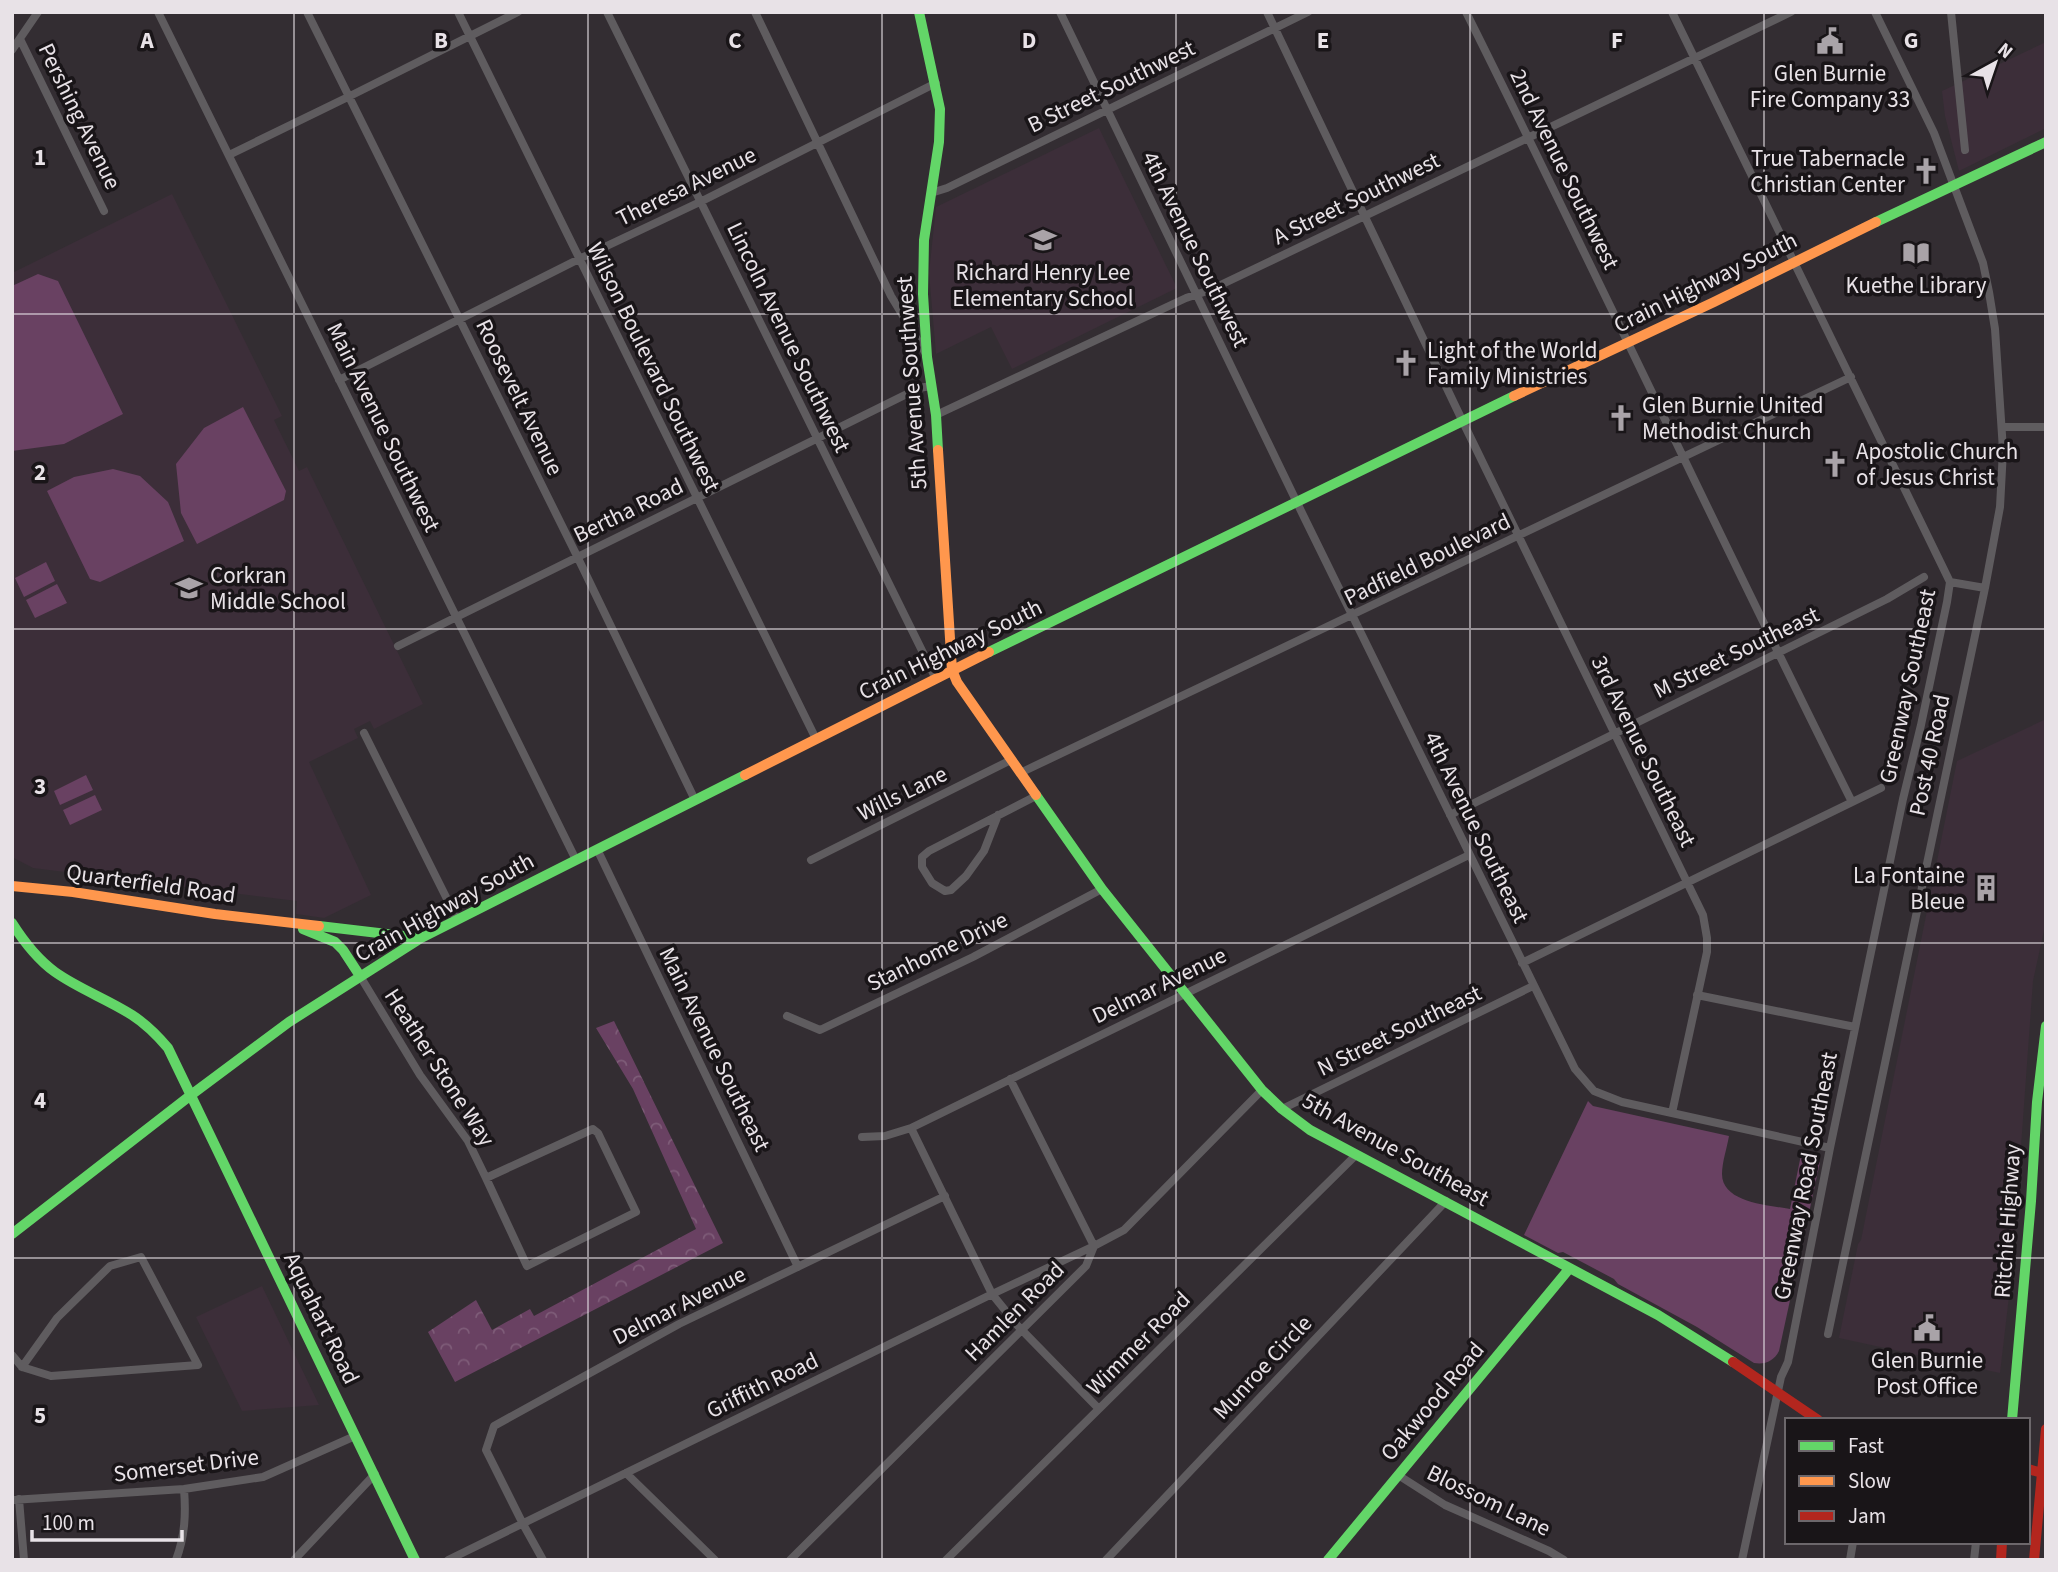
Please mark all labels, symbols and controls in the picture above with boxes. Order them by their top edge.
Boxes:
text: A [139,24,154,57]
text: B [434,24,448,57]
text: C [728,24,742,57]
text: D [1022,24,1036,57]
text: E [1317,24,1329,57]
text: F [1611,24,1623,57]
text: G [1904,24,1918,57]
public building icon: Glen Burnie Fire Company 33 [1815,26,1845,56]
north arrow [1960,28,2030,98]
street label: B Street Southwest [1022,31,1201,141]
street label: Pershing Avenue [30,37,129,195]
text: N [1991,37,2018,66]
place label: Glen Burnie Fire Company 33 [1750,57,1910,116]
street label: 2nd Avenue Southwest [1502,63,1628,275]
street label: Theresa Avenue [611,138,762,235]
text: 1 [34,141,46,174]
place label: True Tabernacle Christian Center [1750,142,1906,201]
street label: A Street Southwest [1267,144,1445,253]
street label: 4th Avenue Southwest [1134,146,1257,353]
church icon: True Tabernacle Christian Center [1911,156,1941,186]
street label: Lincoln Avenue Southwest [718,216,859,458]
street label: Crain Highway South [1608,224,1803,341]
school or university icon: Richard Henry Lee Elementary School [1028,225,1058,255]
street label: Wilson Boulevard Southwest [579,237,729,498]
library icon: Kuethe Library [1901,238,1931,268]
place label: Richard Henry Lee Elementary School [952,256,1134,315]
place label: Kuethe Library [1846,269,1987,302]
street label: 5th Avenue Southwest [888,275,935,491]
street label: Roosevelt Avenue [467,314,572,481]
street label: Main Avenue Southwest [319,317,449,538]
place label: Light of the World Family Ministries [1427,334,1598,393]
church icon: Light of the World Family Ministries [1391,348,1421,378]
place label: Glen Burnie United Methodist Church [1642,389,1824,448]
church icon: Glen Burnie United Methodist Church [1606,403,1636,433]
place label: Apostolic Church of Jesus Christ [1856,435,2018,494]
church icon: Apostolic Church of Jesus Christ [1820,449,1850,479]
text: 2 [34,456,46,489]
street label: Bertha Road [568,470,689,551]
street label: Padfield Boulevard [1338,505,1516,614]
place label: Corkran Middle School [210,559,346,618]
school or university icon: Corkran Middle School [174,573,204,603]
street label: Greenway Southeast [1871,586,1944,786]
street label: Crain Highway South [853,591,1048,708]
street label: M Street Southeast [1648,598,1825,707]
street label: 3rd Avenue Southeast [1583,650,1704,853]
street label: Post 40 Road [1901,691,1958,819]
street label: 4th Avenue Southeast [1416,726,1537,929]
street label: Wills Lane [852,757,953,829]
text: 3 [34,770,46,803]
street label: Crain Highway South [349,844,540,970]
street label: Quarterfield Road [64,855,238,912]
place label: La Fontaine Bleue [1853,859,1965,918]
building icon: La Fontaine Bleue [1971,873,2001,903]
street label: Stanhome Drive [861,903,1013,1000]
street label: Delmar Avenue [1087,939,1232,1032]
street label: Main Avenue Southeast [651,941,779,1157]
street label: N Street Southeast [1312,976,1487,1084]
street label: Heather Stone Way [376,982,503,1153]
street label: Greenway Road Southeast [1765,1049,1846,1303]
text: 4 [34,1084,46,1117]
street label: 5th Avenue Southeast [1296,1084,1495,1215]
street label: Ritchie Highway [1986,1143,2029,1299]
street label: Aquahart Road [275,1247,368,1390]
street label: Hamlen Road [957,1254,1072,1369]
street label: Delmar Avenue [607,1258,752,1353]
street label: Wimmer Road [1079,1284,1198,1403]
street label: Munroe Circle [1205,1308,1320,1427]
public building icon: Glen Burnie Post Office [1912,1313,1942,1343]
street label: Oakwood Road [1373,1335,1492,1468]
street label: Griffith Road [701,1344,824,1427]
place label: Glen Burnie Post Office [1871,1344,1983,1403]
text: 5 [34,1399,46,1432]
legend [1785,1418,2030,1544]
text: Fast [1848,1431,1884,1461]
street label: Somerset Drive [112,1440,261,1491]
street label: Blossom Lane [1421,1456,1556,1545]
text: Slow [1848,1466,1891,1496]
scale bar [32,1498,182,1542]
text: Jam [1848,1501,1886,1531]
text: 100 m [42,1508,95,1538]

